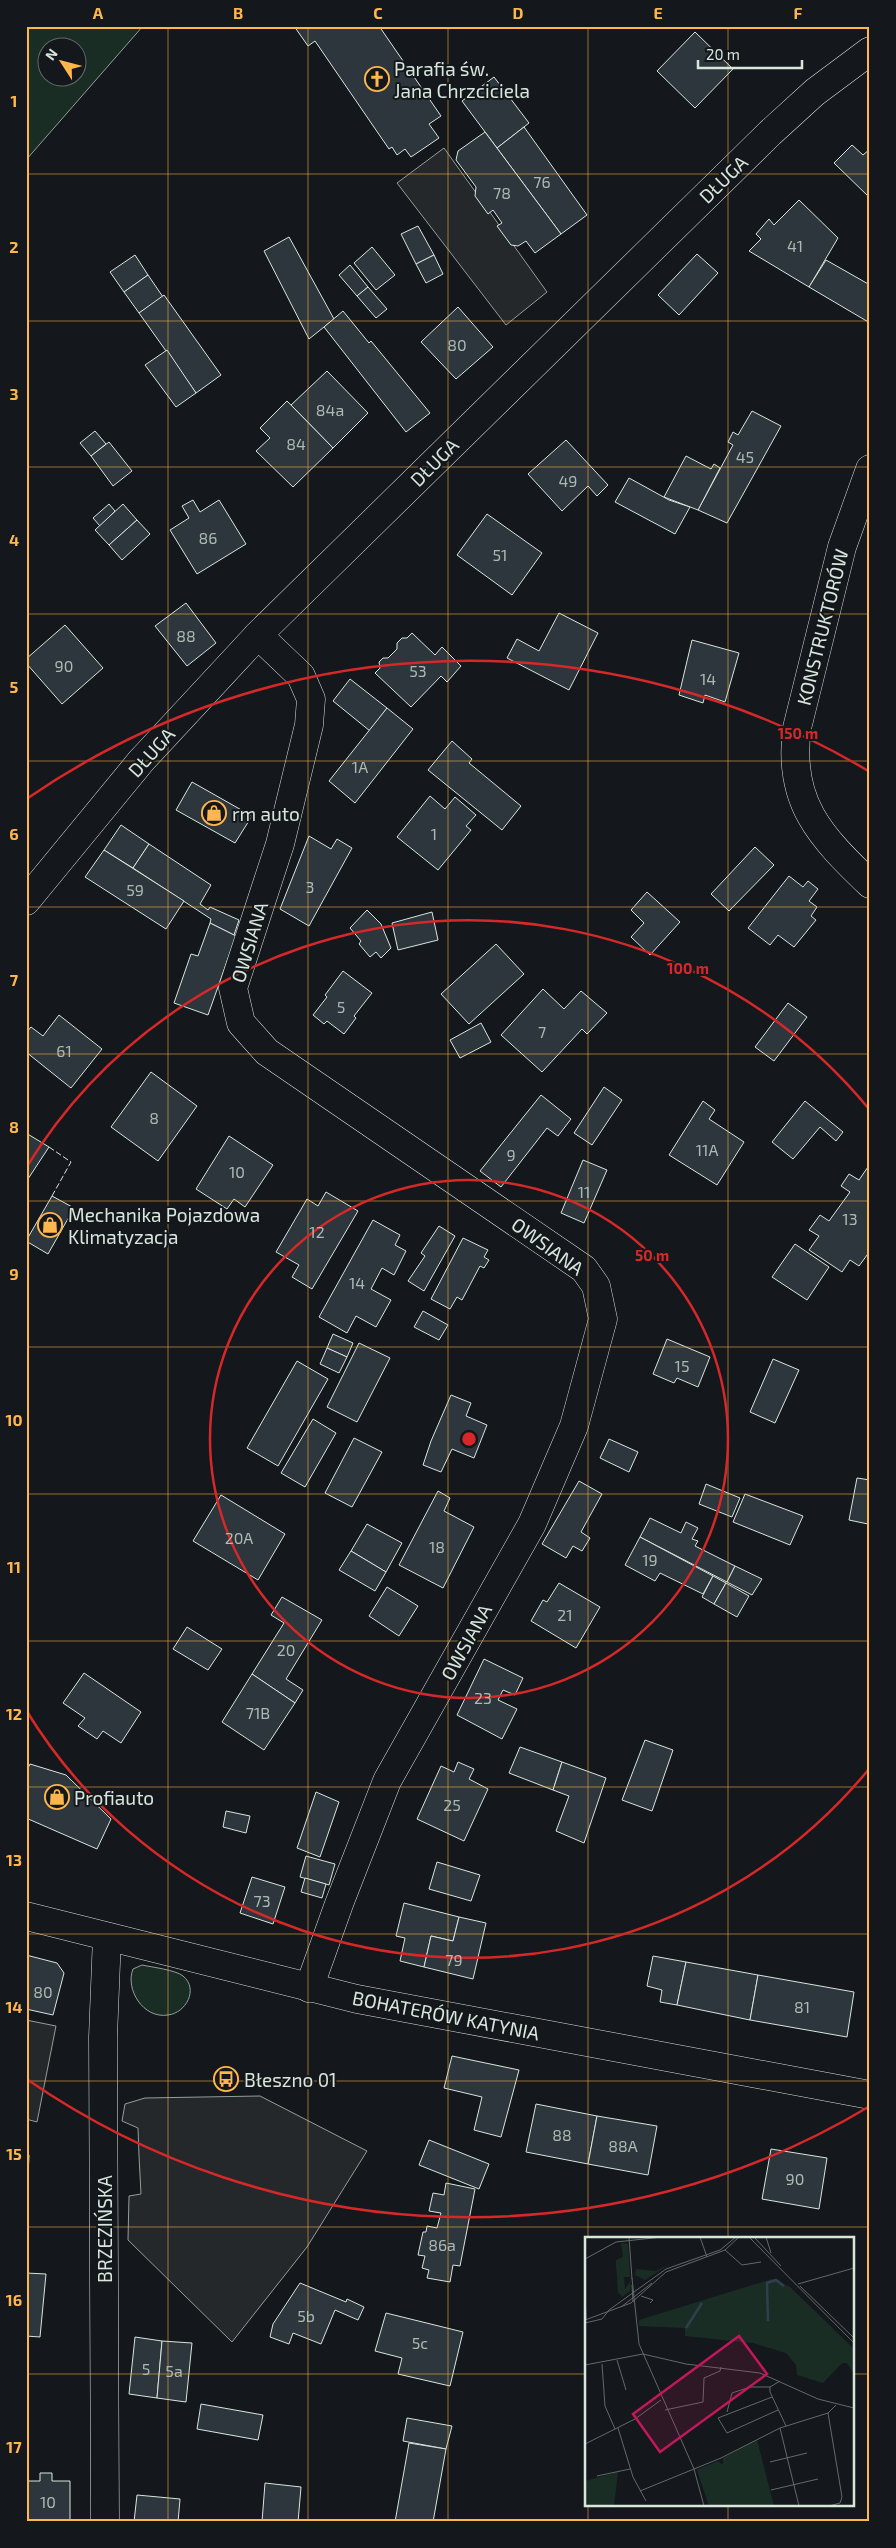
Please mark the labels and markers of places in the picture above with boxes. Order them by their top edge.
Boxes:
place label: Parafia św. Jana Chrzciciela [394,57,530,102]
church icon: Parafia św. Jana Chrzciciela [364,66,390,92]
shop icon: rm auto [201,800,227,826]
place label: rm auto [232,802,300,825]
place label: Mechanika Pojazdowa Klimatyzacja [68,1203,260,1248]
shop icon: Mechanika Pojazdowa Klimatyzacja [37,1212,63,1238]
centre of rings [460,1430,478,1448]
shop icon: Profiauto [44,1784,70,1810]
place label: Profiauto [74,1786,154,1809]
bus stop icon: Błeszno 01 [213,2066,239,2092]
place label: Błeszno 01 [244,2068,337,2091]

